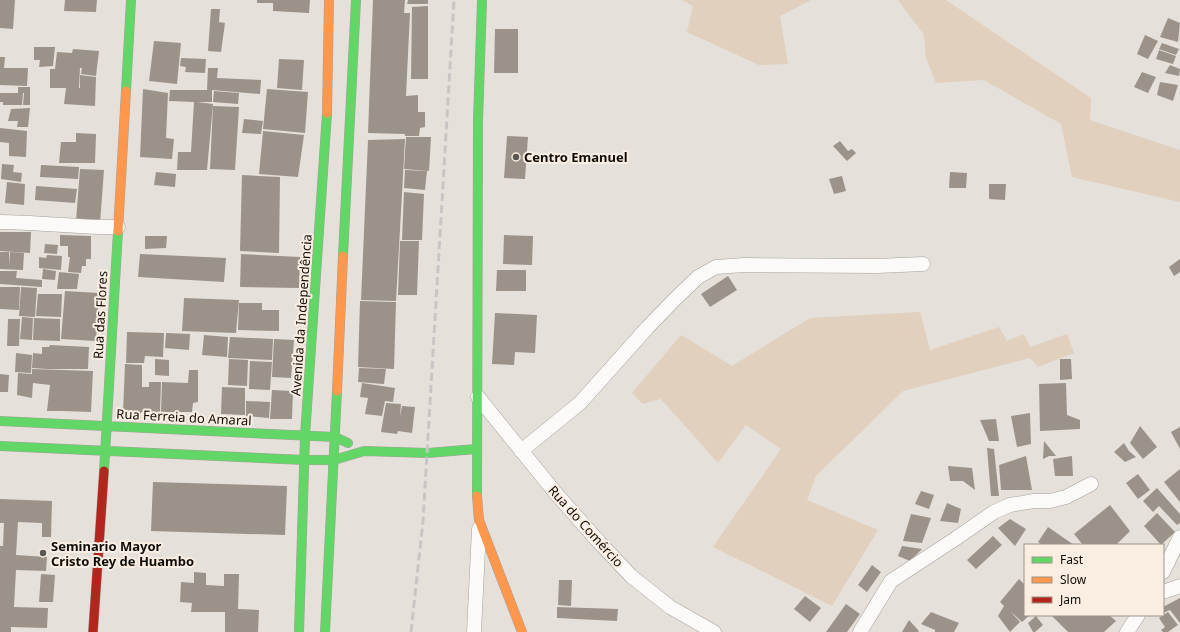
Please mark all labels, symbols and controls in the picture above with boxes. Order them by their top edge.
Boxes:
place label: Centro Emanuel [524,148,628,166]
marker: Centro Emanuel [511,152,521,162]
street label: Avenida da Independência [286,233,316,397]
street label: Rua das Flores [89,270,111,360]
street label: Rua Ferreia do Amaral [116,404,252,430]
street label: Rua do Comércio [544,481,628,571]
place label: Seminario Mayor Cristo Rey de Huambo [51,537,194,570]
legend [1024,544,1164,616]
marker: Seminario Mayor Cristo Rey de Huambo [38,548,48,558]
text: Fast [1060,551,1084,568]
text: Slow [1060,571,1087,588]
text: Jam [1059,591,1081,608]

